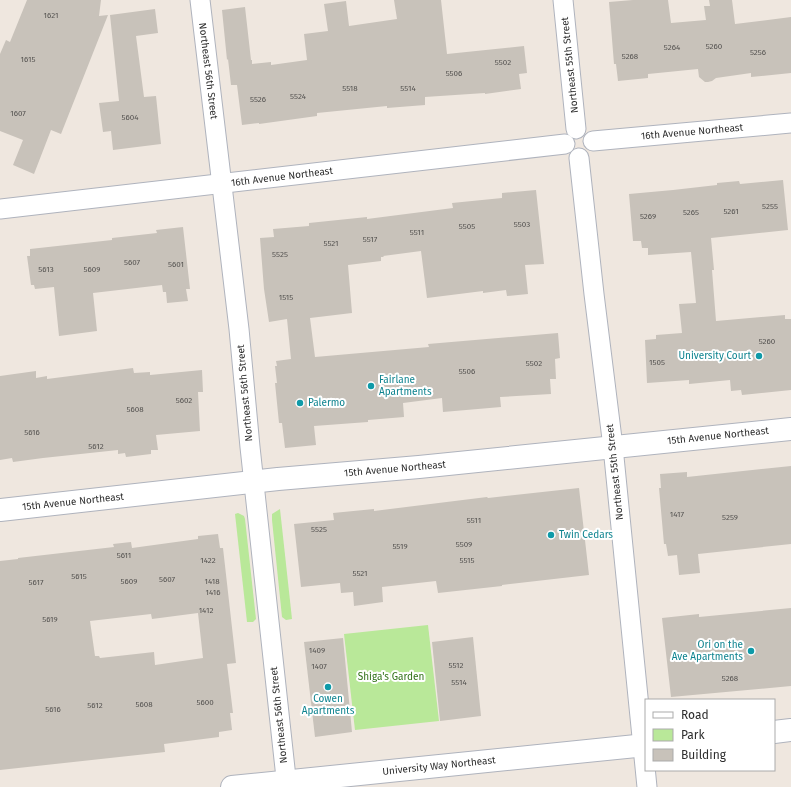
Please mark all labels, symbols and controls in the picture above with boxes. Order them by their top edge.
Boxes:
house number: 1621 [44,11,58,20]
street label: Northeast 55th Street [559,16,581,114]
street label: Northeast 56th Street [196,22,220,120]
house number: 5260 [706,42,723,51]
house number: 5264 [664,43,681,52]
house number: 5256 [750,48,766,57]
house number: 5268 [622,52,639,61]
house number: 1615 [21,55,35,64]
house number: 5502 [495,58,511,67]
house number: 5506 [446,69,462,78]
house number: 5518 [342,84,358,93]
house number: 5514 [400,84,416,93]
house number: 5524 [290,92,307,101]
house number: 5526 [250,95,266,104]
house number: 1607 [10,109,26,118]
house number: 5604 [122,113,139,122]
street label: 16th Avenue Northeast [640,122,744,142]
street label: 16th Avenue Northeast [230,165,334,189]
house number: 5255 [762,202,778,211]
house number: 5261 [723,207,739,216]
house number: 5265 [683,208,699,217]
house number: 5269 [640,212,656,221]
house number: 5503 [514,220,530,229]
house number: 5505 [459,222,475,231]
house number: 5511 [410,228,424,237]
house number: 5517 [363,235,378,244]
house number: 5521 [323,239,339,248]
house number: 5525 [272,250,288,259]
house number: 5607 [124,258,141,267]
house number: 5601 [168,260,184,269]
house number: 5613 [38,265,54,274]
house number: 5609 [84,265,100,274]
house number: 1515 [279,293,293,302]
house number: 5260 [759,337,776,346]
street label: Northeast 56th Street [235,344,255,442]
place label: University Court [679,350,751,362]
marker: University Court [754,351,764,361]
house number: 1505 [649,358,665,367]
house number: 5502 [526,359,542,368]
house number: 5506 [459,367,475,376]
place label: Fairlane Apartments [379,374,432,398]
marker: Fairlane Apartments [366,381,376,391]
house number: 5602 [176,396,192,405]
place label: Palermo [308,397,345,409]
marker: Palermo [295,398,305,408]
house number: 5608 [126,405,144,414]
street label: Northeast 55th Street [604,423,626,521]
street label: 15th Avenue Northeast [667,425,770,447]
house number: 5616 [24,428,40,437]
house number: 5612 [88,442,104,451]
street label: 15th Avenue Northeast [344,459,447,479]
street label: 15th Avenue Northeast [22,491,125,513]
house number: 1417 [670,510,685,519]
house number: 5259 [722,513,738,522]
house number: 5511 [467,516,481,525]
house number: 5525 [311,525,327,534]
place label: Twin Cedars [559,529,613,541]
marker: Twin Cedars [546,530,556,540]
house number: 5509 [456,540,472,549]
house number: 5519 [392,542,408,551]
house number: 5611 [117,551,131,560]
house number: 1422 [200,556,216,565]
house number: 5515 [459,556,475,565]
house number: 5521 [352,569,368,578]
house number: 5615 [71,572,87,581]
house number: 5607 [159,575,176,584]
house number: 5609 [121,577,137,586]
house number: 1418 [204,577,220,586]
house number: 5617 [29,578,44,587]
house number: 1416 [206,588,220,597]
house number: 1412 [199,606,213,615]
house number: 5619 [42,615,58,624]
place label: Ori on the Ave Apartments [672,639,743,663]
house number: 1409 [309,646,325,655]
marker: Ori on the Ave Apartments [746,646,756,656]
house number: 5512 [449,661,464,670]
house number: 1407 [311,662,327,671]
street label: Northeast 56th Street [268,666,290,764]
park label: Shiga's Garden [358,671,424,683]
house number: 5268 [722,674,739,683]
house number: 5514 [451,678,467,687]
marker: Cowen Apartments [323,682,333,692]
place label: Cowen Apartments [302,693,355,717]
house number: 5600 [196,698,214,707]
legend [645,699,775,771]
house number: 5608 [135,700,153,709]
house number: 5612 [87,701,103,710]
house number: 5616 [45,705,61,714]
text: Road [681,708,709,722]
text: Park [681,728,705,742]
text: Building [681,748,727,762]
street label: University Way Northeast [382,754,497,778]

